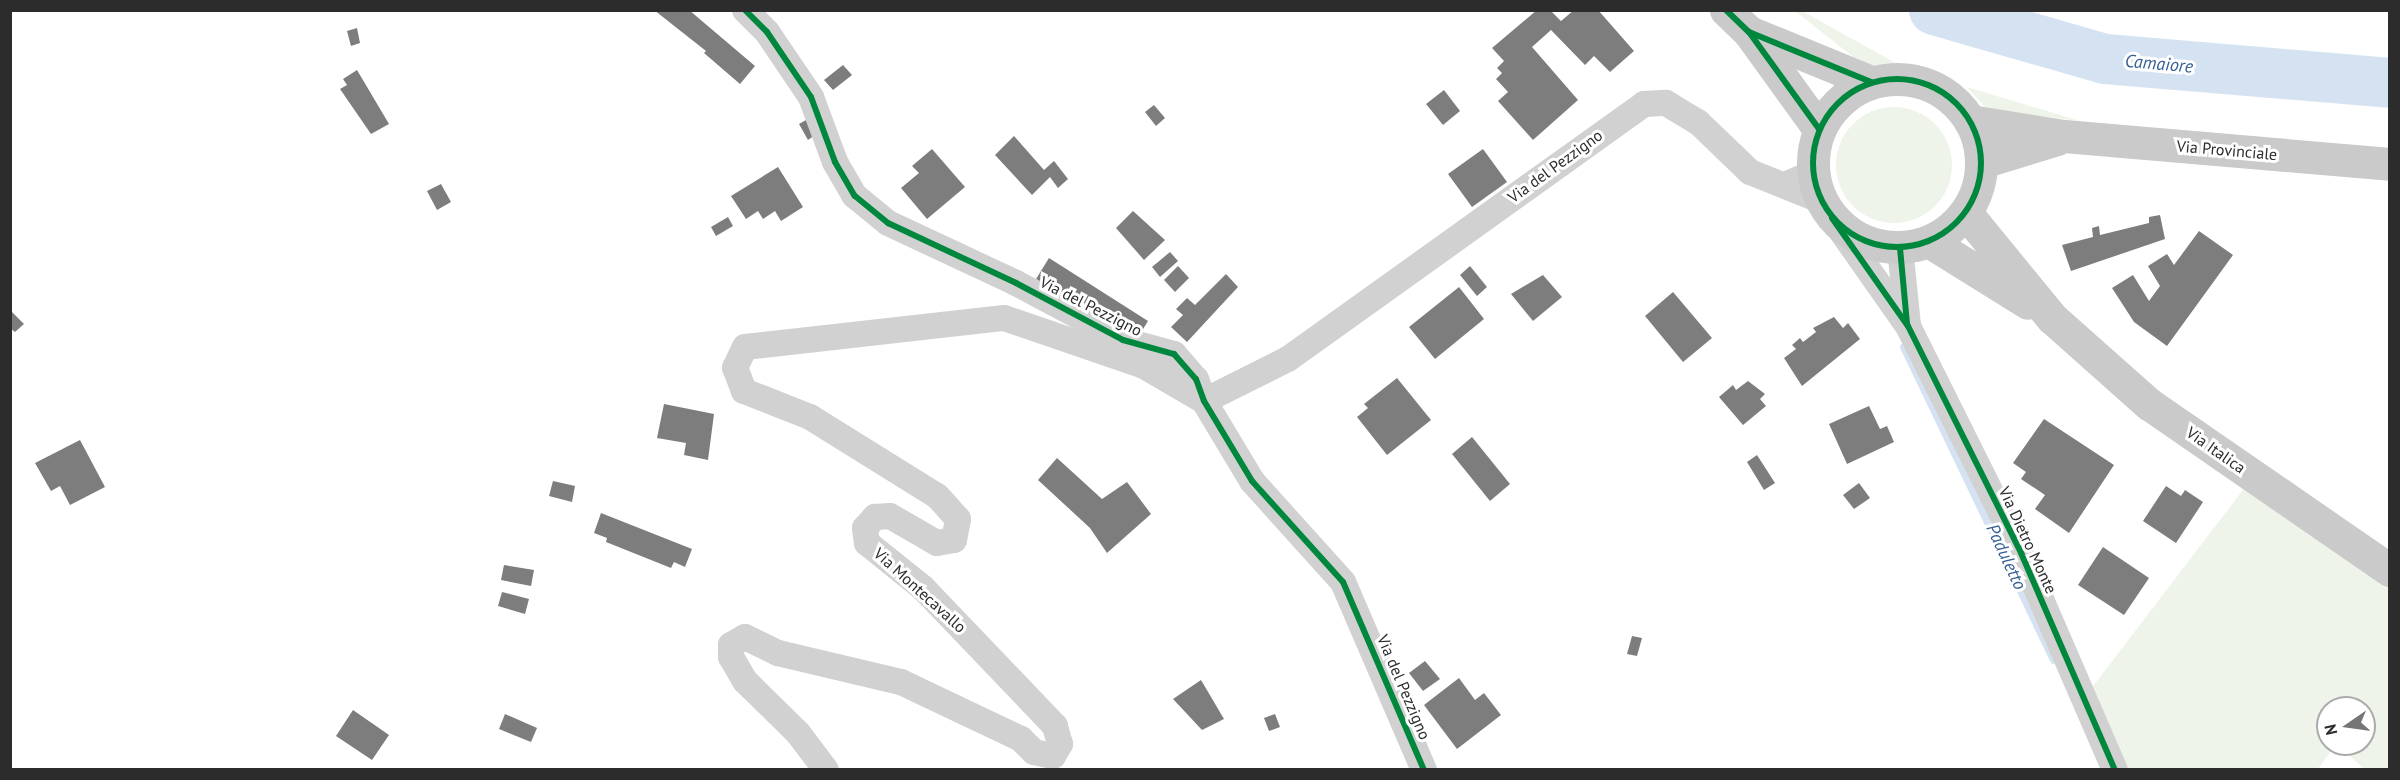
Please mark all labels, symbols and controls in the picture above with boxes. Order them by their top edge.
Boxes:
water label: Camaiore [2124,50,2194,78]
street label: Via del Pezzigno [1504,125,1606,207]
street label: Via Provinciale [2176,136,2278,164]
street label: Via del Pezzigno [1037,272,1145,340]
street label: Via Italica [2183,423,2249,477]
street label: Via Dietro Monte [1995,484,2061,596]
water label: Paduletto [1981,521,2031,593]
street label: Via Montecavallo [870,544,970,636]
street label: Via del Pezzigno [1373,632,1435,742]
north arrow [2316,696,2376,756]
text: N [2319,722,2341,737]

